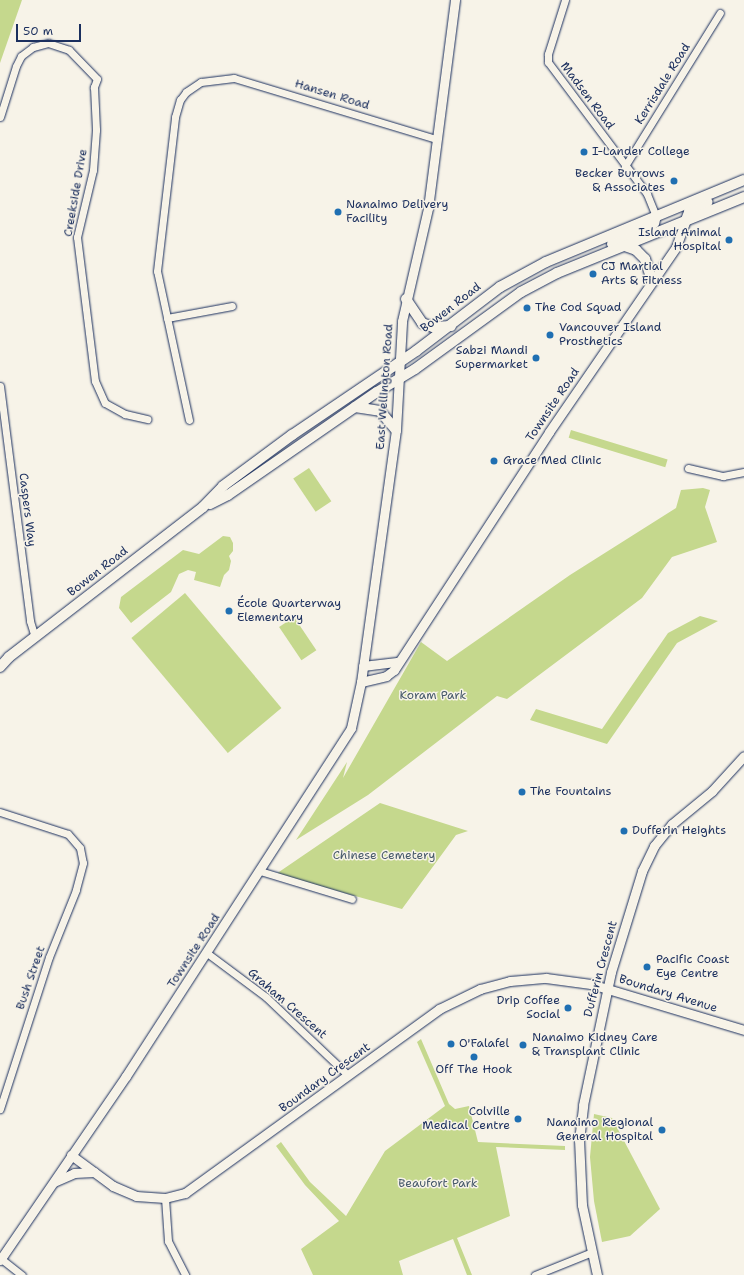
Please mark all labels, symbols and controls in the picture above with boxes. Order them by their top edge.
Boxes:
scale bar [18,16,83,42]
text: 50 m [23,23,53,39]
street label: Kerrisdale Road [632,41,694,127]
street label: Madsen Road [557,60,617,132]
street label: Hansen Road [293,77,371,113]
place label: I-Lander College [592,145,690,159]
marker: I-Lander College [579,147,589,157]
street label: Creekside Drive [61,148,91,238]
place label: Becker Burrows & Associates [575,167,665,195]
marker: Becker Burrows & Associates [668,175,680,187]
place label: Nanaimo Delivery Facility [346,198,448,226]
marker: Nanaimo Delivery Facility [333,207,343,217]
place label: Island Animal Hospital [638,226,721,254]
marker: Island Animal Hospital [724,235,734,245]
place label: CJ Martial Arts & Fitness [601,260,682,288]
marker: CJ Martial Arts & Fitness [588,269,598,279]
street label: Bowen Road [418,280,484,336]
place label: The Cod Squad [535,301,621,315]
marker: The Cod Squad [522,303,532,313]
place label: Vancouver Island Prosthetics [559,321,661,349]
street label: East Wellington Road [373,324,397,450]
marker: Vancouver Island Prosthetics [544,329,556,341]
place label: Sabzi Mandi Supermarket [455,344,528,372]
marker: Sabzi Mandi Supermarket [531,353,541,363]
street label: Townsite Road [523,365,583,445]
place label: Grace Med Clinic [503,454,601,468]
marker: Grace Med Clinic [488,455,500,467]
street label: Caspers Way [15,472,39,548]
street label: Bowen Road [65,544,131,600]
place label: École Quarterway Elementary [237,597,341,625]
marker: École Quarterway Elementary [224,606,234,616]
park label: Koram Park [400,689,466,703]
place label: The Fountains [530,785,612,799]
marker: The Fountains [517,787,527,797]
place label: Dufferin Heights [632,824,726,838]
marker: Dufferin Heights [619,826,629,836]
park label: Chinese Cemetery [333,849,435,863]
street label: Townsite Road [165,911,223,991]
street label: Dufferin Crescent [581,919,621,1019]
street label: Bush Street [13,944,49,1012]
place label: Pacific Coast Eye Centre [656,953,729,981]
marker: Pacific Coast Eye Centre [641,961,653,973]
street label: Graham Crescent [245,966,329,1042]
street label: Boundary Avenue [617,972,719,1016]
place label: Drip Coffee Social [497,994,560,1022]
marker: Drip Coffee Social [563,1003,573,1013]
place label: Nanaimo Kidney Care & Transplant Clinic [532,1031,658,1059]
place label: O'Falafel [459,1037,509,1051]
marker: O'Falafel [446,1039,456,1049]
marker: Nanaimo Kidney Care & Transplant Clinic [517,1039,529,1051]
street label: Boundary Crescent [277,1040,373,1116]
marker: Off The Hook [469,1052,479,1062]
place label: Off The Hook [436,1063,512,1077]
place label: Colville Medical Centre [422,1105,510,1133]
marker: Colville Medical Centre [513,1114,523,1124]
place label: Nanaimo Regional General Hospital [546,1116,653,1144]
marker: Nanaimo Regional General Hospital [656,1124,668,1136]
park label: Beaufort Park [398,1177,478,1191]

